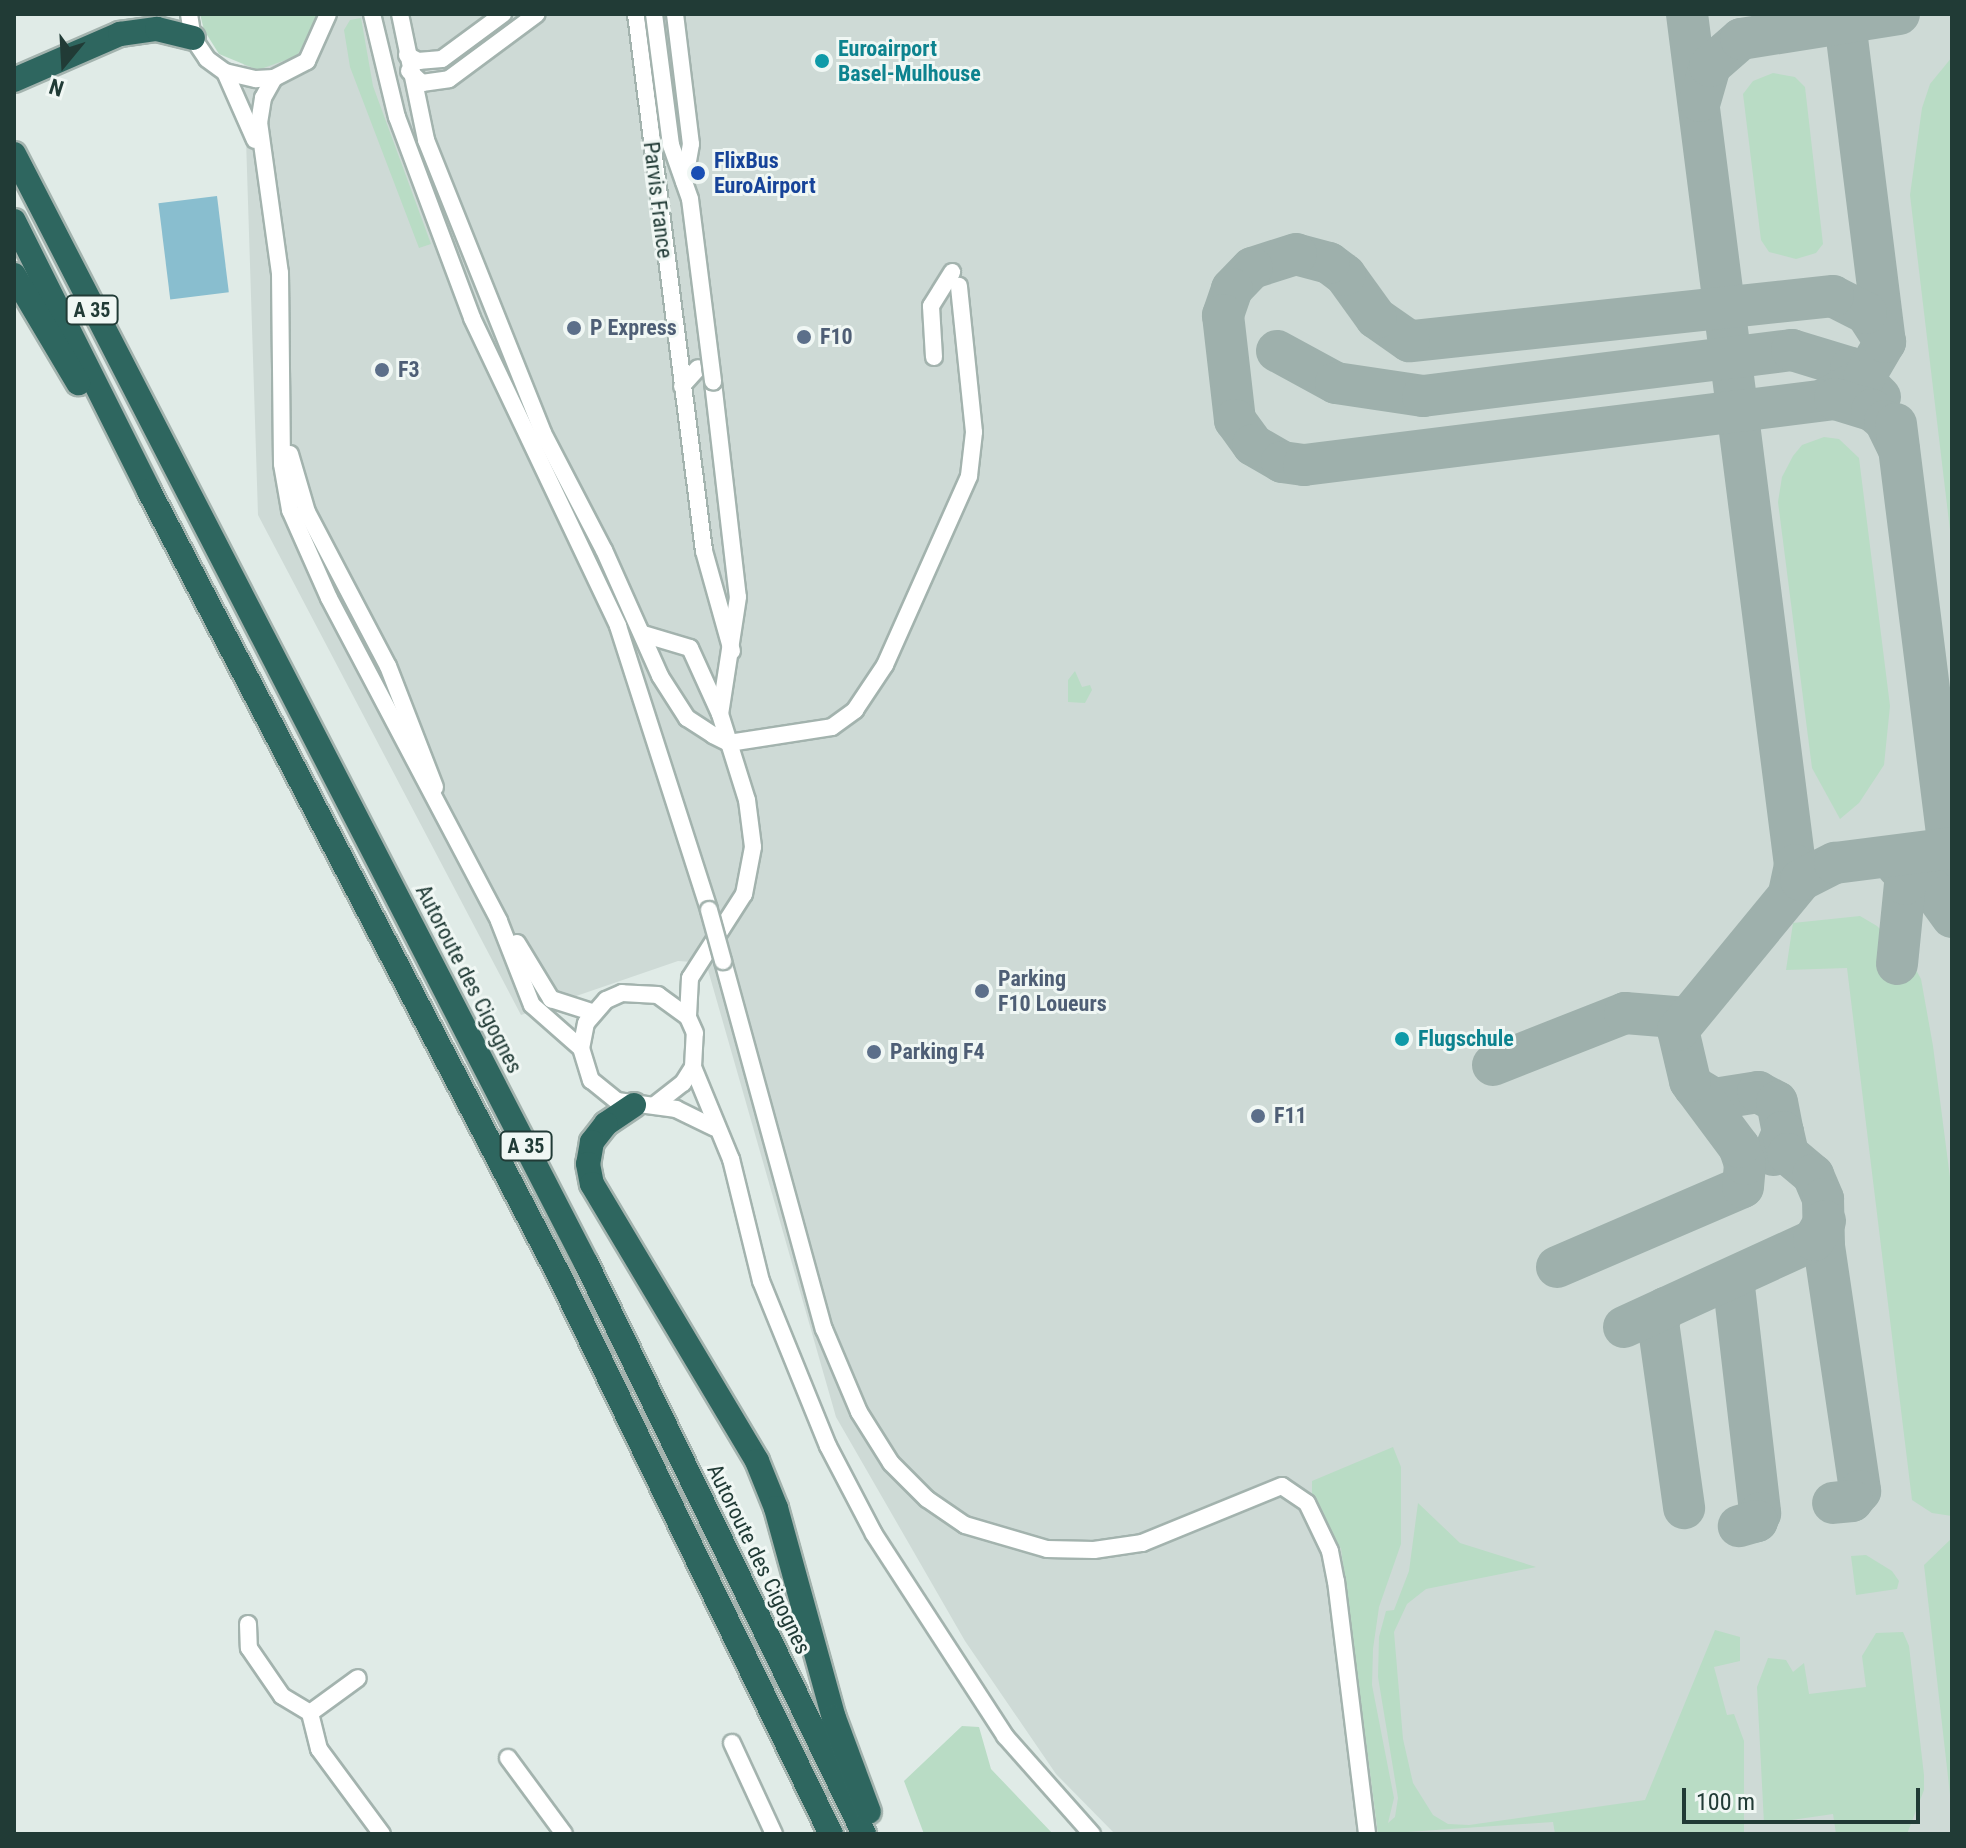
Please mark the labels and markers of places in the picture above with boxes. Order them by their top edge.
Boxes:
place label: Euroairport Basel-Mulhouse [838,35,981,86]
marker: Euroairport Basel-Mulhouse [813,52,831,70]
place label: FlixBus EuroAirport [714,147,816,198]
marker: FlixBus EuroAirport [689,164,707,182]
place label: P Express [590,315,677,341]
marker: P Express [565,319,583,337]
place label: F10 [820,324,853,350]
marker: F10 [795,328,813,346]
place label: F3 [398,357,420,383]
marker: F3 [373,361,391,379]
place label: Parking F10 Loueurs [998,965,1107,1016]
marker: Parking F10 Loueurs [973,982,991,1000]
place label: Flugschule [1418,1026,1514,1052]
marker: Flugschule [1393,1030,1411,1048]
place label: Parking F4 [890,1039,985,1065]
marker: Parking F4 [865,1043,883,1061]
place label: F11 [1274,1103,1307,1129]
marker: F11 [1249,1107,1267,1125]

